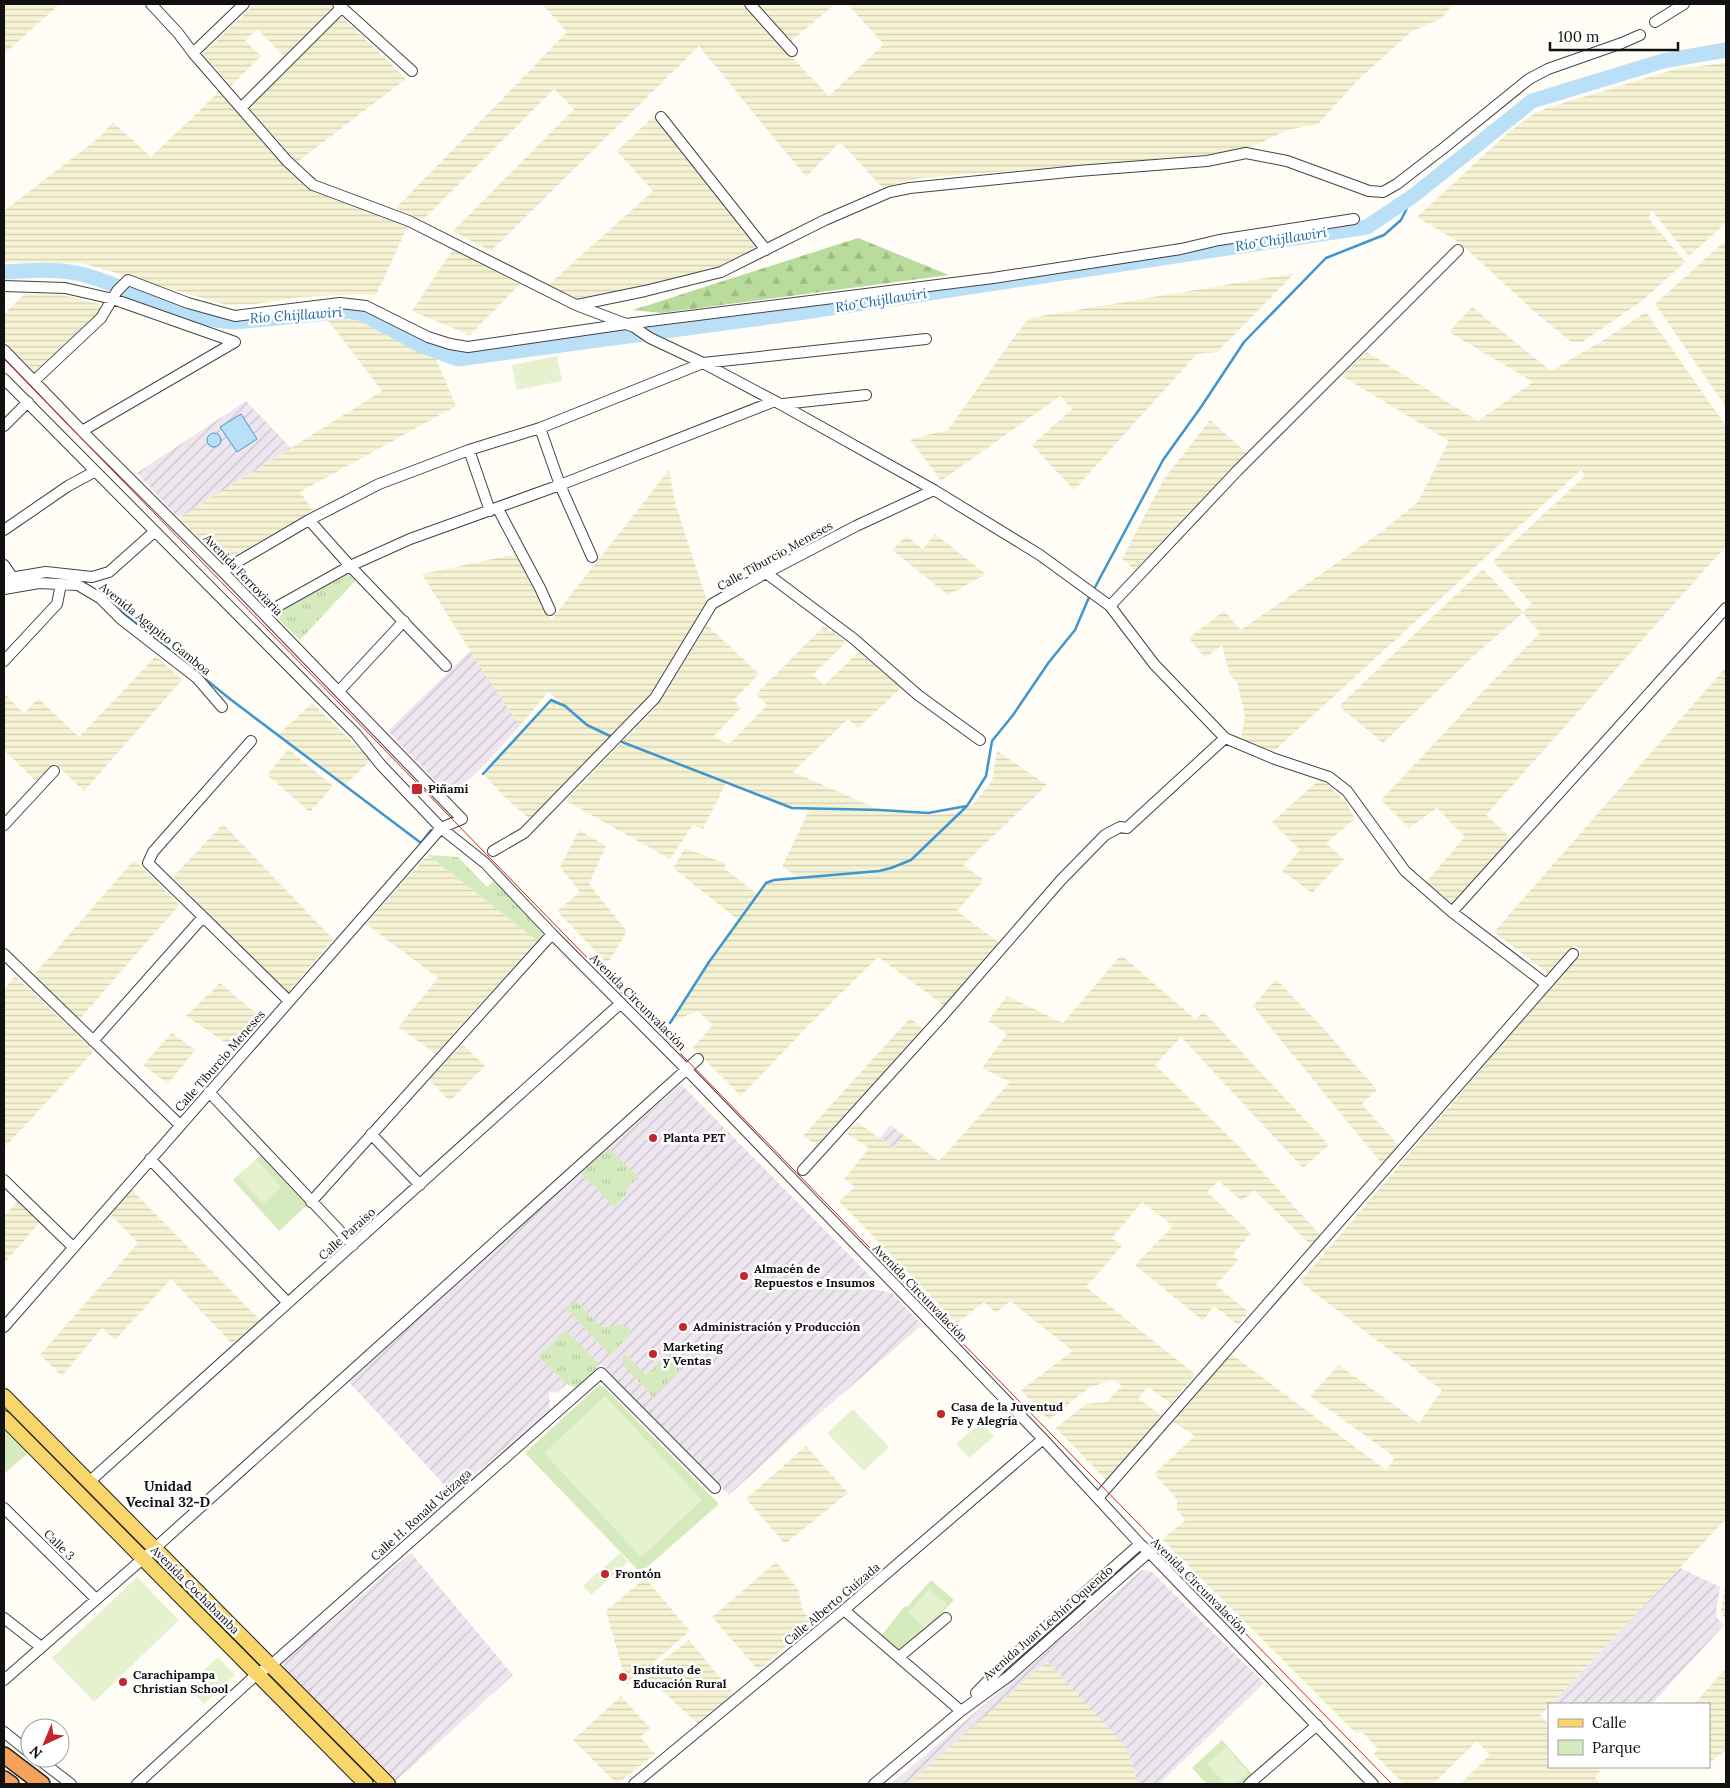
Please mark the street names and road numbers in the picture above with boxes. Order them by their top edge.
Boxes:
street label: Calle Tiburcio Meneses [714,517,836,594]
street label: Avenida Ferroviaria [200,530,286,619]
street label: Avenida Agapito Gamboa [96,578,214,678]
street label: Avenida Circunvalación [586,950,690,1053]
street label: Calle Tiburcio Meneses [171,1006,268,1115]
street label: Calle Paraiso [315,1204,378,1263]
street label: Avenida Circunvalación [869,1240,971,1345]
street label: Calle H. Ronald Veizaga [367,1465,474,1564]
street label: Calle 3 [41,1526,78,1563]
street label: Avenida Circunvalación [1147,1534,1251,1637]
street label: Avenida Cochabamba [147,1541,243,1637]
street label: Calle Alberto Guizada [781,1559,883,1648]
street label: Avenida Juan Lechín Oquendo [979,1562,1116,1684]

